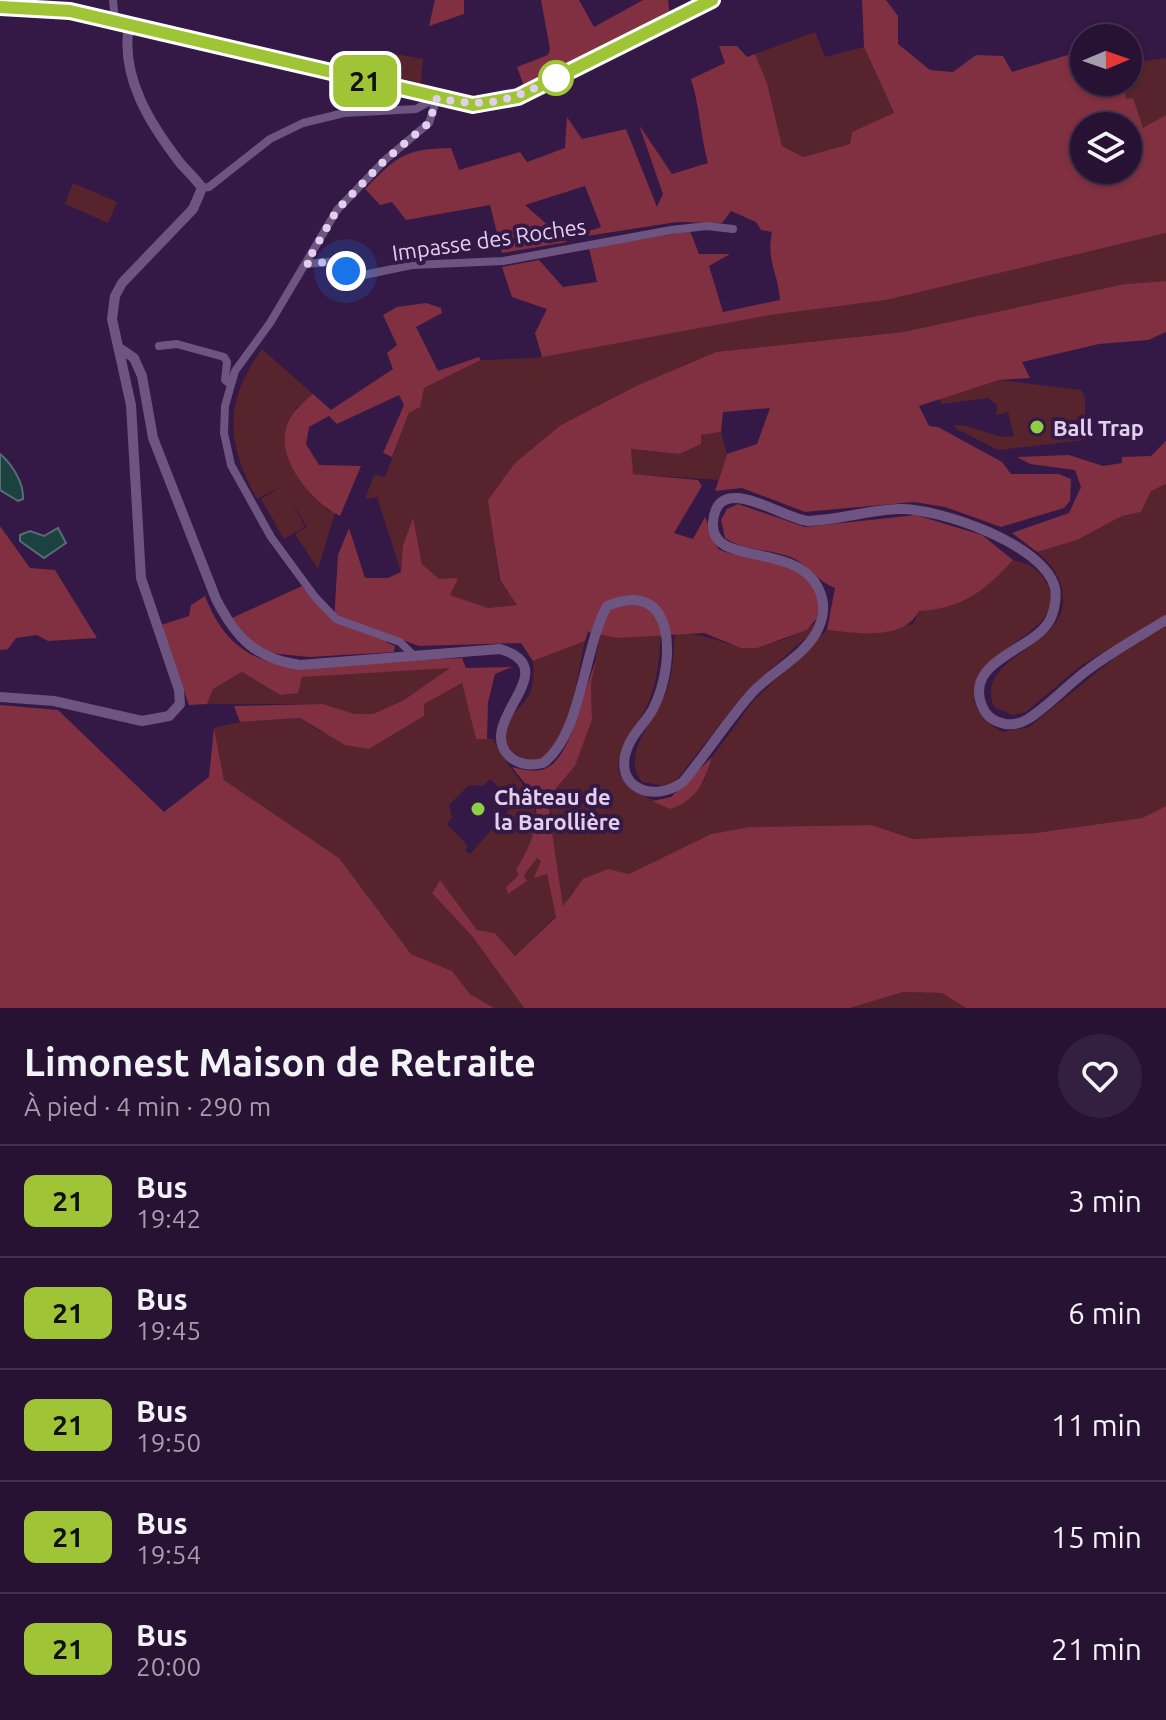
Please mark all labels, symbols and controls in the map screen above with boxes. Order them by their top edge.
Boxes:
north arrow [1070,24,1142,96]
map controls [1070,24,1142,184]
line badge: 21 [329,55,401,107]
unlabelled marker [539,61,573,95]
text: 21 [349,65,381,96]
button: layers [1070,112,1142,184]
street label: Impasse des Roches [390,213,588,265]
your location [326,251,366,291]
place label: Ball Trap [1053,415,1144,440]
marker: Ball Trap [1028,418,1046,436]
place label: Château de la Barollière [494,784,620,834]
marker: Château de la Barollière [469,800,487,818]
button: heart [1058,1034,1142,1118]
text: Limonest Maison de Retraite [24,1041,536,1083]
text: À pied · 4 min · 290 m [24,1092,271,1121]
text: Bus [136,1170,188,1204]
text: 3 min [1068,1184,1142,1218]
text: 21 [52,1185,84,1216]
text: 19:42 [136,1204,201,1233]
text: Bus [136,1282,188,1316]
text: 6 min [1068,1296,1142,1330]
text: 21 [52,1297,84,1328]
text: 19:45 [136,1316,201,1345]
text: Bus [136,1394,188,1428]
text: 11 min [1051,1408,1142,1442]
text: 21 [52,1409,84,1440]
text: 19:50 [136,1428,201,1457]
text: Bus [136,1506,188,1540]
text: 15 min [1051,1520,1142,1554]
text: 21 [52,1521,84,1552]
text: 19:54 [136,1540,201,1569]
text: Bus [136,1618,188,1652]
text: 21 min [1051,1632,1142,1666]
text: 21 [52,1633,84,1664]
text: 20:00 [136,1652,201,1681]

